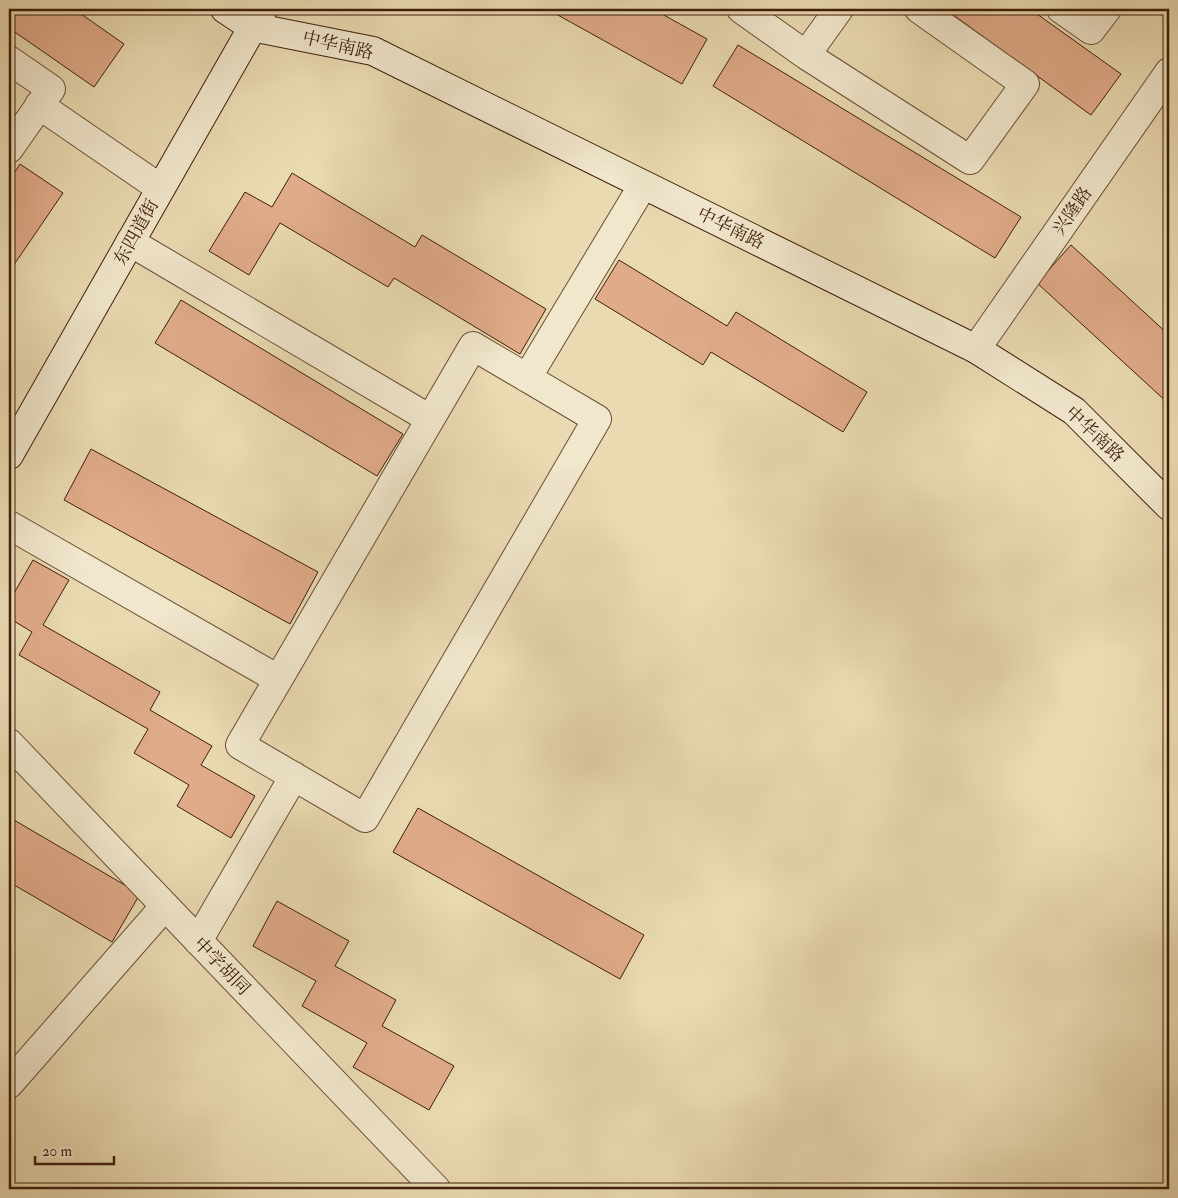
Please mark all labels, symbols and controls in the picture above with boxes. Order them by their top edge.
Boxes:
street label: 中华南路 [300,26,376,65]
street label: 兴隆路 [1048,183,1097,240]
street label: 东四道街 [109,195,164,269]
street label: 中华南路 [693,202,768,255]
street label: 中华南路 [1060,401,1129,467]
street label: 中学胡同 [188,932,255,1000]
scale bar [35,1133,114,1165]
text: 20 m [42,1142,72,1161]

